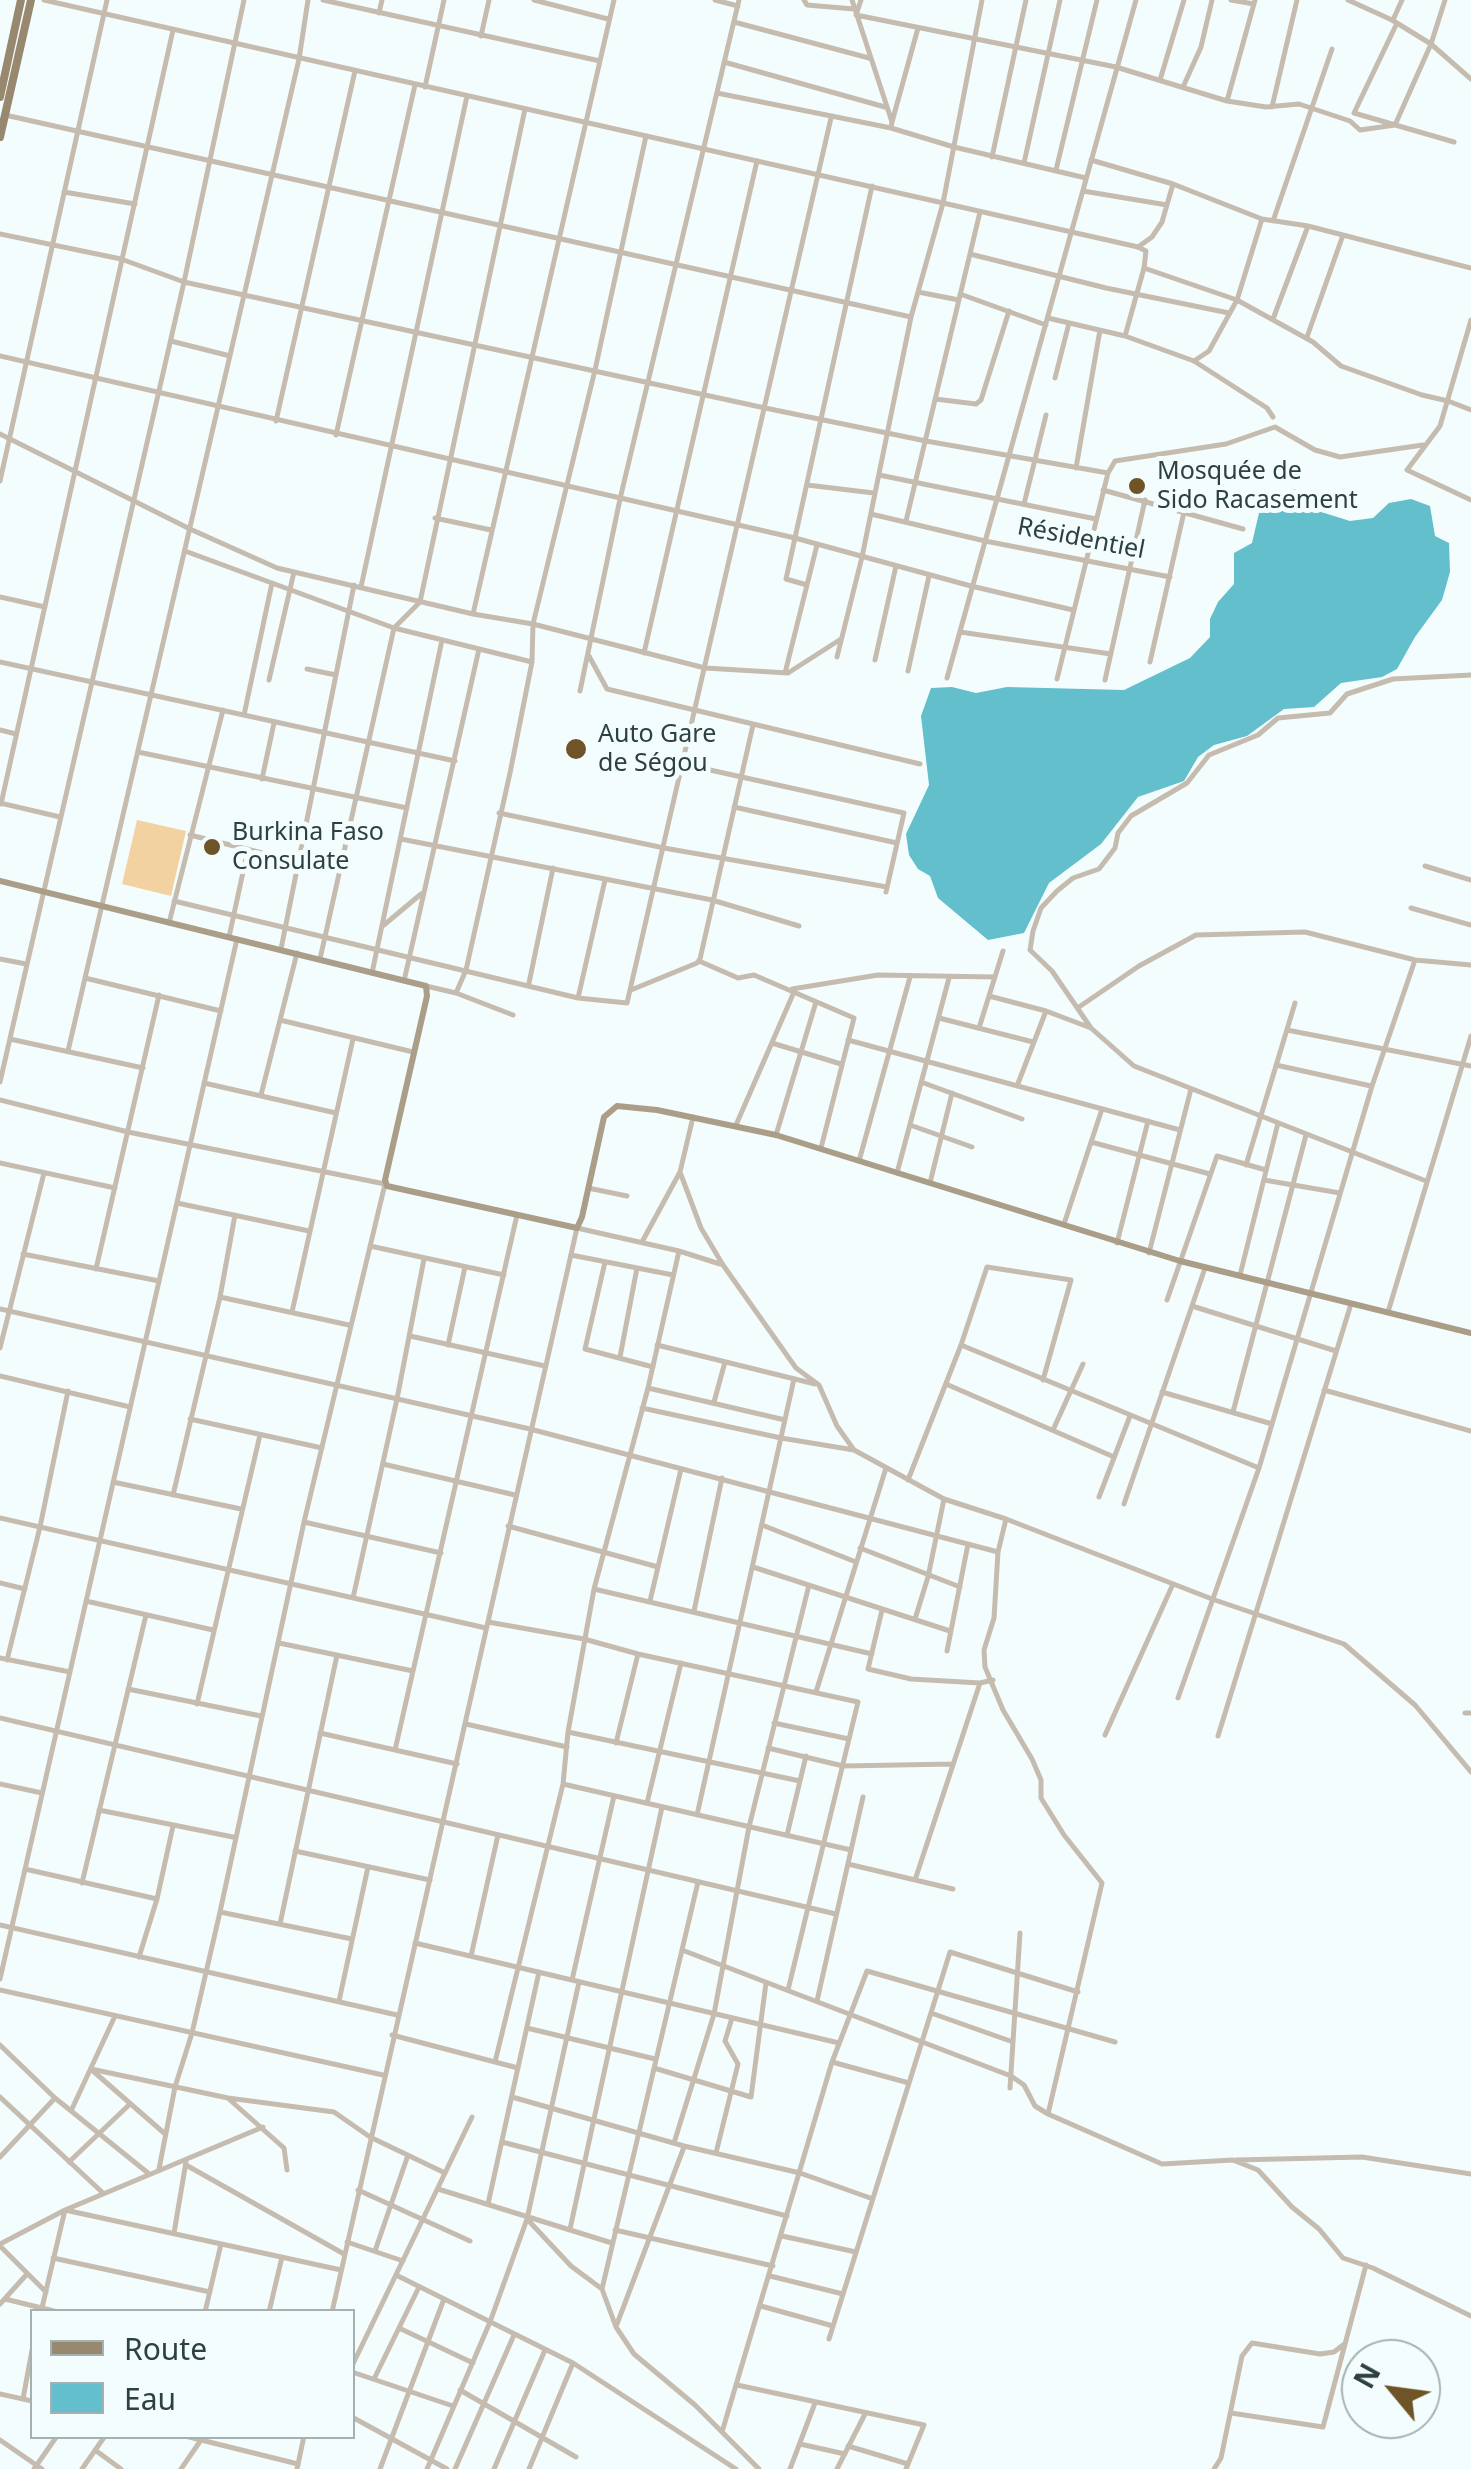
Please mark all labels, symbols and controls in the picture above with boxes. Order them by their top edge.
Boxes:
place label: Mosquée de Sido Racasement [1157,457,1358,516]
marker: Mosquée de Sido Racasement [1126,475,1148,497]
street label: Résidentiel [1015,512,1147,566]
place label: Auto Gare de Ségou [598,720,716,779]
marker: Auto Gare de Ségou [563,736,589,762]
place label: Burkina Faso Consulate [232,818,384,877]
marker: Burkina Faso Consulate [201,836,223,858]
legend [30,2309,355,2439]
text: Route [124,2328,207,2369]
north arrow [1341,2339,1441,2439]
text: N [1344,2356,1389,2395]
text: Eau [124,2378,176,2419]

